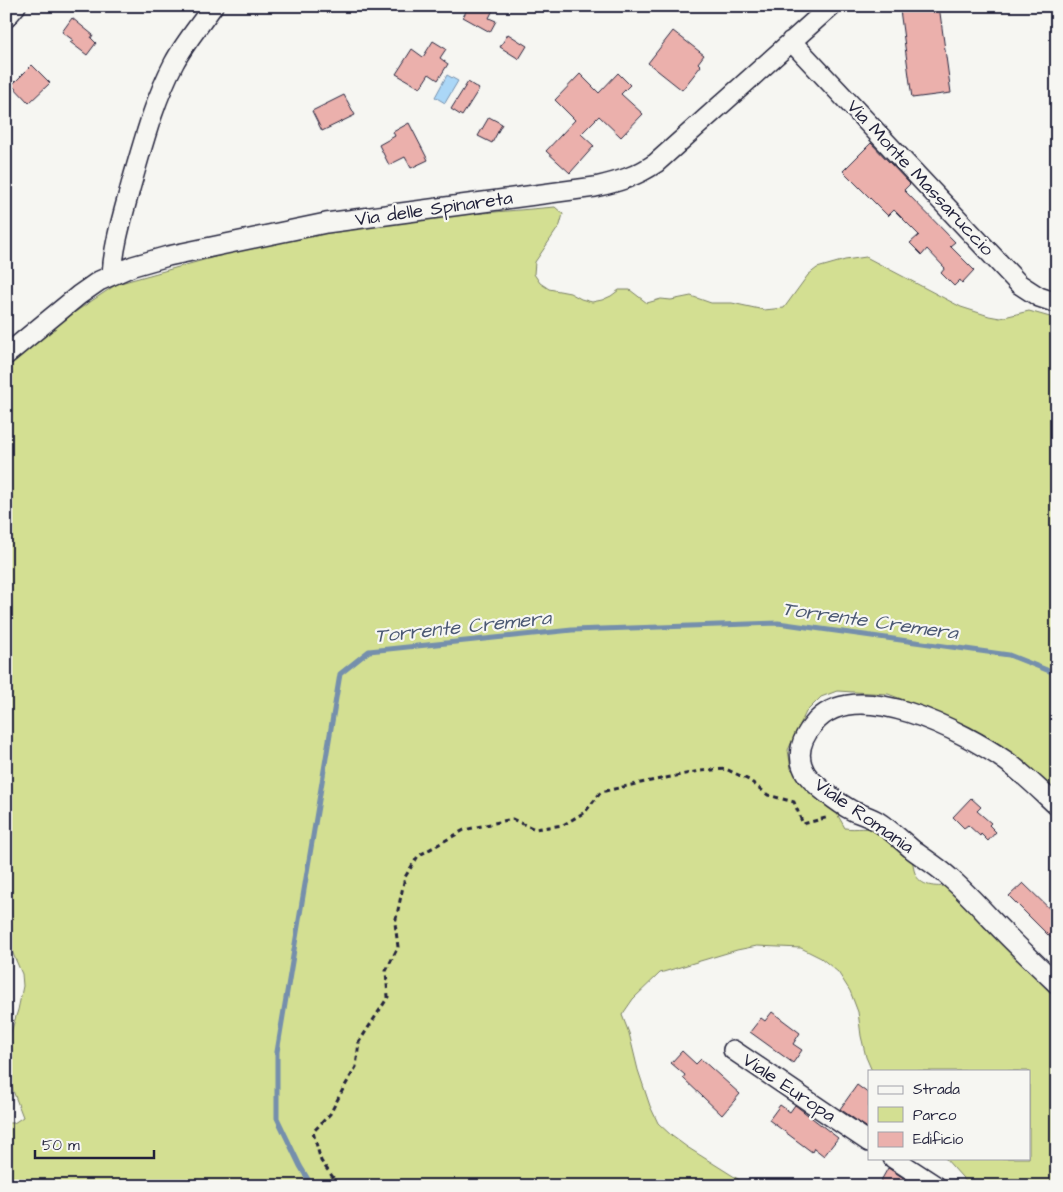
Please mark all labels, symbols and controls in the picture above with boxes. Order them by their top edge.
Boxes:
street label: Via Monte Massaruccio [840,94,1000,263]
street label: Via delle Spinareta [353,185,515,233]
water label: Torrente Cremera [780,595,960,647]
water label: Torrente Cremera [373,604,553,650]
street label: Viale Romania [809,772,920,861]
street label: Viale Europa [737,1047,841,1129]
legend [868,1070,1030,1160]
text: Strada [913,1079,960,1100]
text: Parco [913,1105,957,1126]
scale bar [35,1127,154,1159]
text: Edificio [913,1129,964,1150]
text: 50 m [42,1135,80,1156]

